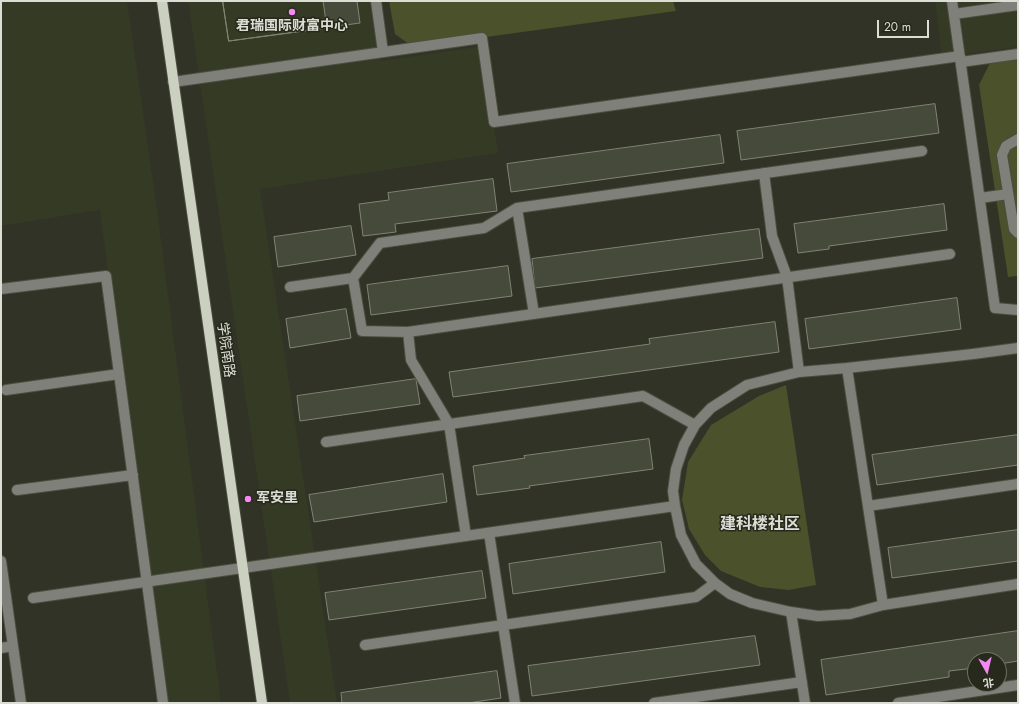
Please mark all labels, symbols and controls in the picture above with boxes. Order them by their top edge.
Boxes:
marker: 君瑞国际财富中心 [287,7,297,17]
scale bar [879,12,931,38]
text: 20 m [884,18,911,36]
place label: 君瑞国际财富中心 [236,19,348,35]
street label: 学院南路 [213,321,237,379]
place label: 军安里 [256,491,298,507]
marker: 军安里 [243,494,253,504]
district label: 建科楼社区 [720,515,800,535]
north arrow [967,652,1007,692]
text: 北 [982,674,995,692]

